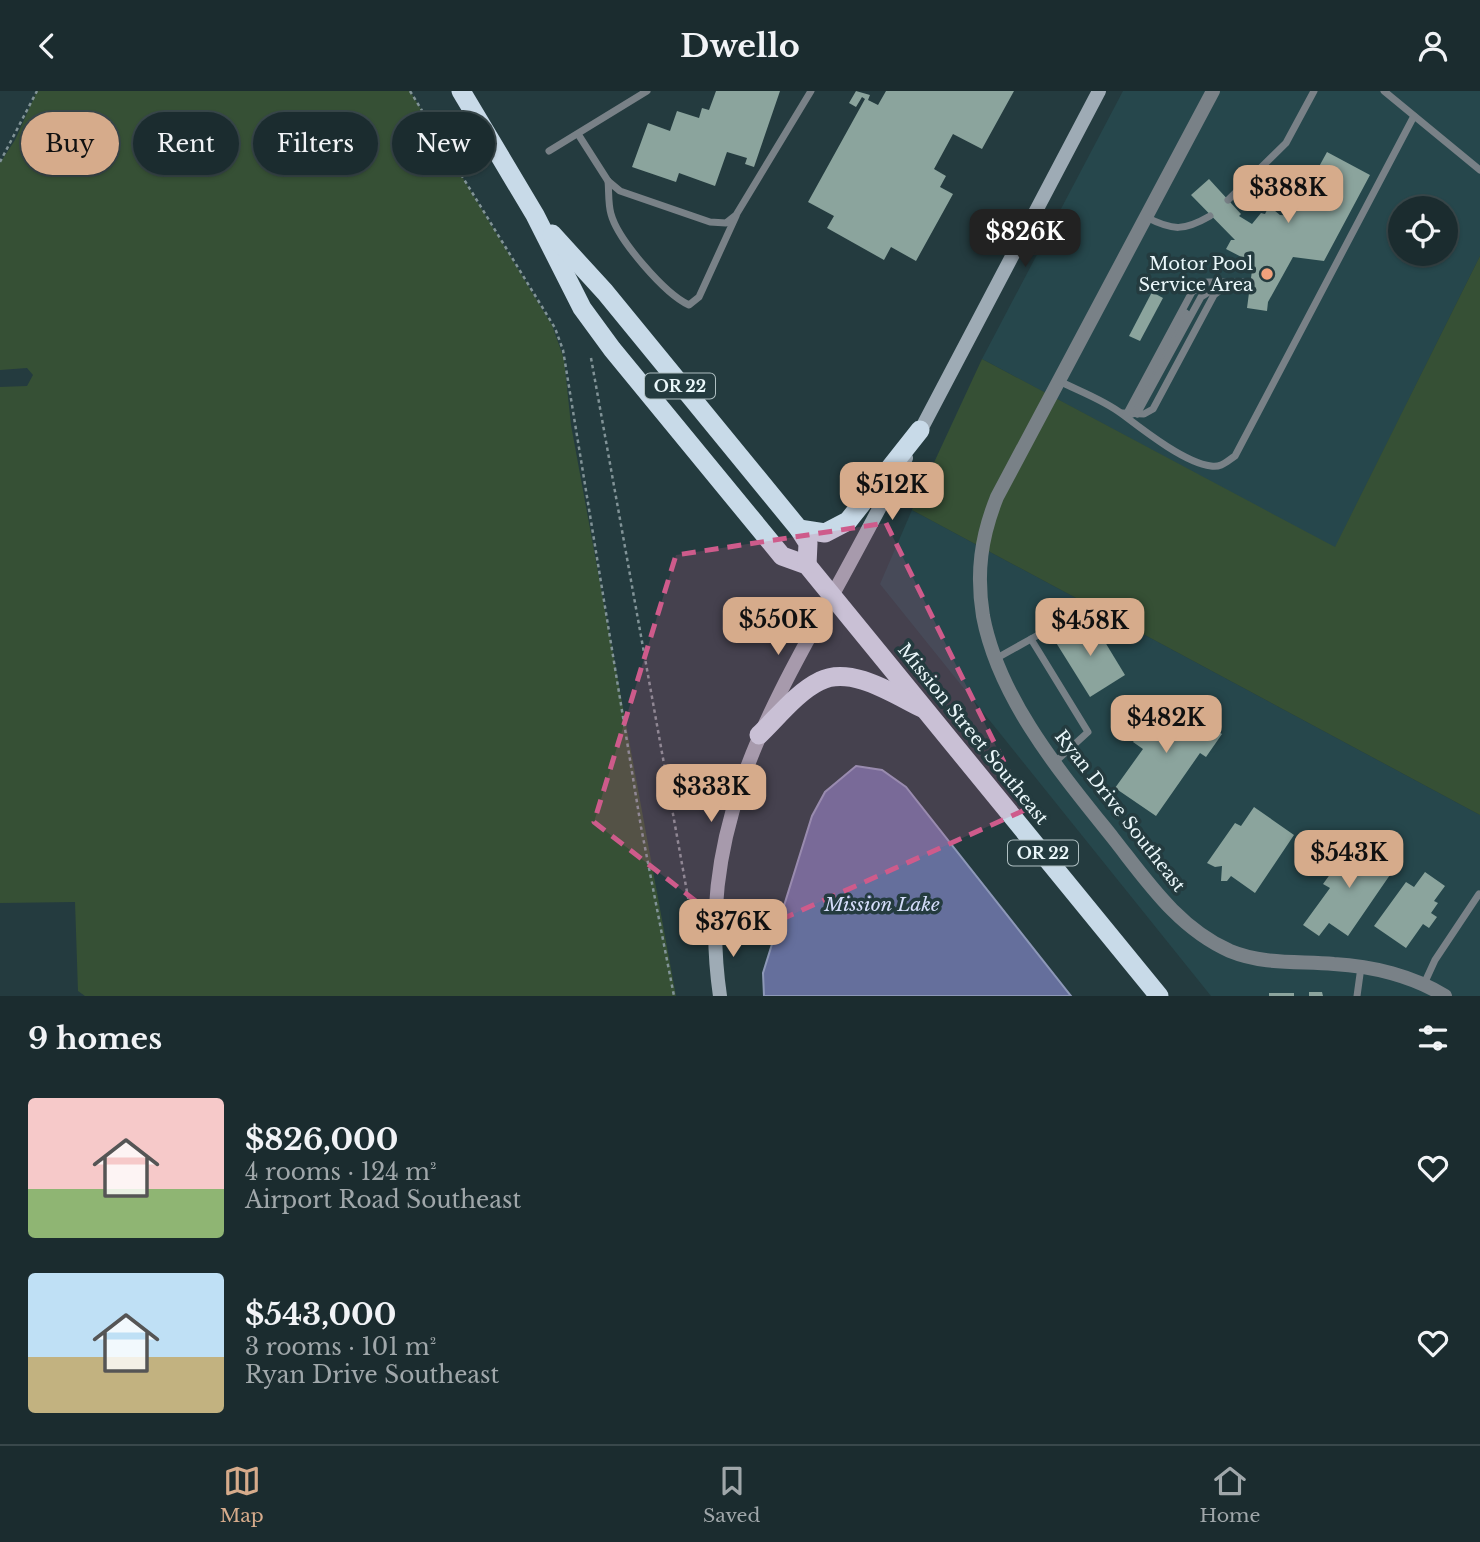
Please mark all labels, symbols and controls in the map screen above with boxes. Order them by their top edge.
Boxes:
text: Dwello [680,26,800,66]
icon: back [28,27,66,65]
icon: person [1414,27,1452,65]
chip: Buy [21,112,119,175]
chip: Rent [133,112,239,175]
chip: Filters [253,112,378,175]
chip: New [392,112,495,175]
pin: $388K [1239,165,1337,225]
text: $388K [1249,174,1327,202]
map controls [1388,196,1458,266]
button: locate [1388,196,1458,266]
pin: $826K [976,209,1074,269]
text: $826K [986,218,1064,246]
place label: Motor Pool Service Area [1138,253,1253,296]
marker: Motor Pool Service Area [1259,266,1275,282]
road number: OR 22 [645,373,715,399]
pin: $512K [843,463,941,522]
text: $512K [856,471,928,499]
pin: $550K [729,597,827,657]
pin: $458K [1041,599,1139,658]
text: $550K [739,606,817,634]
text: $458K [1051,607,1129,635]
street label: Mission Street Southeast [893,639,1053,829]
pin: $482K [1117,695,1215,755]
text: $482K [1127,704,1205,732]
street label: Ryan Drive Southeast [1050,726,1190,896]
pin: $333K [662,765,760,824]
text: $333K [672,773,750,801]
pin: $543K [1300,831,1398,890]
text: $543K [1310,839,1388,867]
road number: OR 22 [1008,841,1078,866]
water label: Mission Lake [823,893,940,916]
pin: $376K [684,899,782,959]
text: $376K [695,908,771,936]
icon: filters [1414,1019,1452,1057]
text: 9 homes [28,1020,162,1057]
text: $826,000 [245,1121,398,1158]
icon: home [84,1126,168,1210]
icon: heart [1414,1149,1452,1187]
text: 4 rooms · 124 m² [245,1158,436,1186]
text: Airport Road Southeast [245,1186,521,1214]
text: $543,000 [245,1296,396,1333]
icon: home [84,1301,168,1385]
icon: heart [1414,1324,1452,1362]
text: 3 rooms · 101 m² [245,1333,436,1361]
text: Ryan Drive Southeast [245,1361,499,1389]
tab: Map [220,1462,264,1527]
tab: Saved [703,1462,760,1527]
tab: Home [1200,1462,1260,1527]

